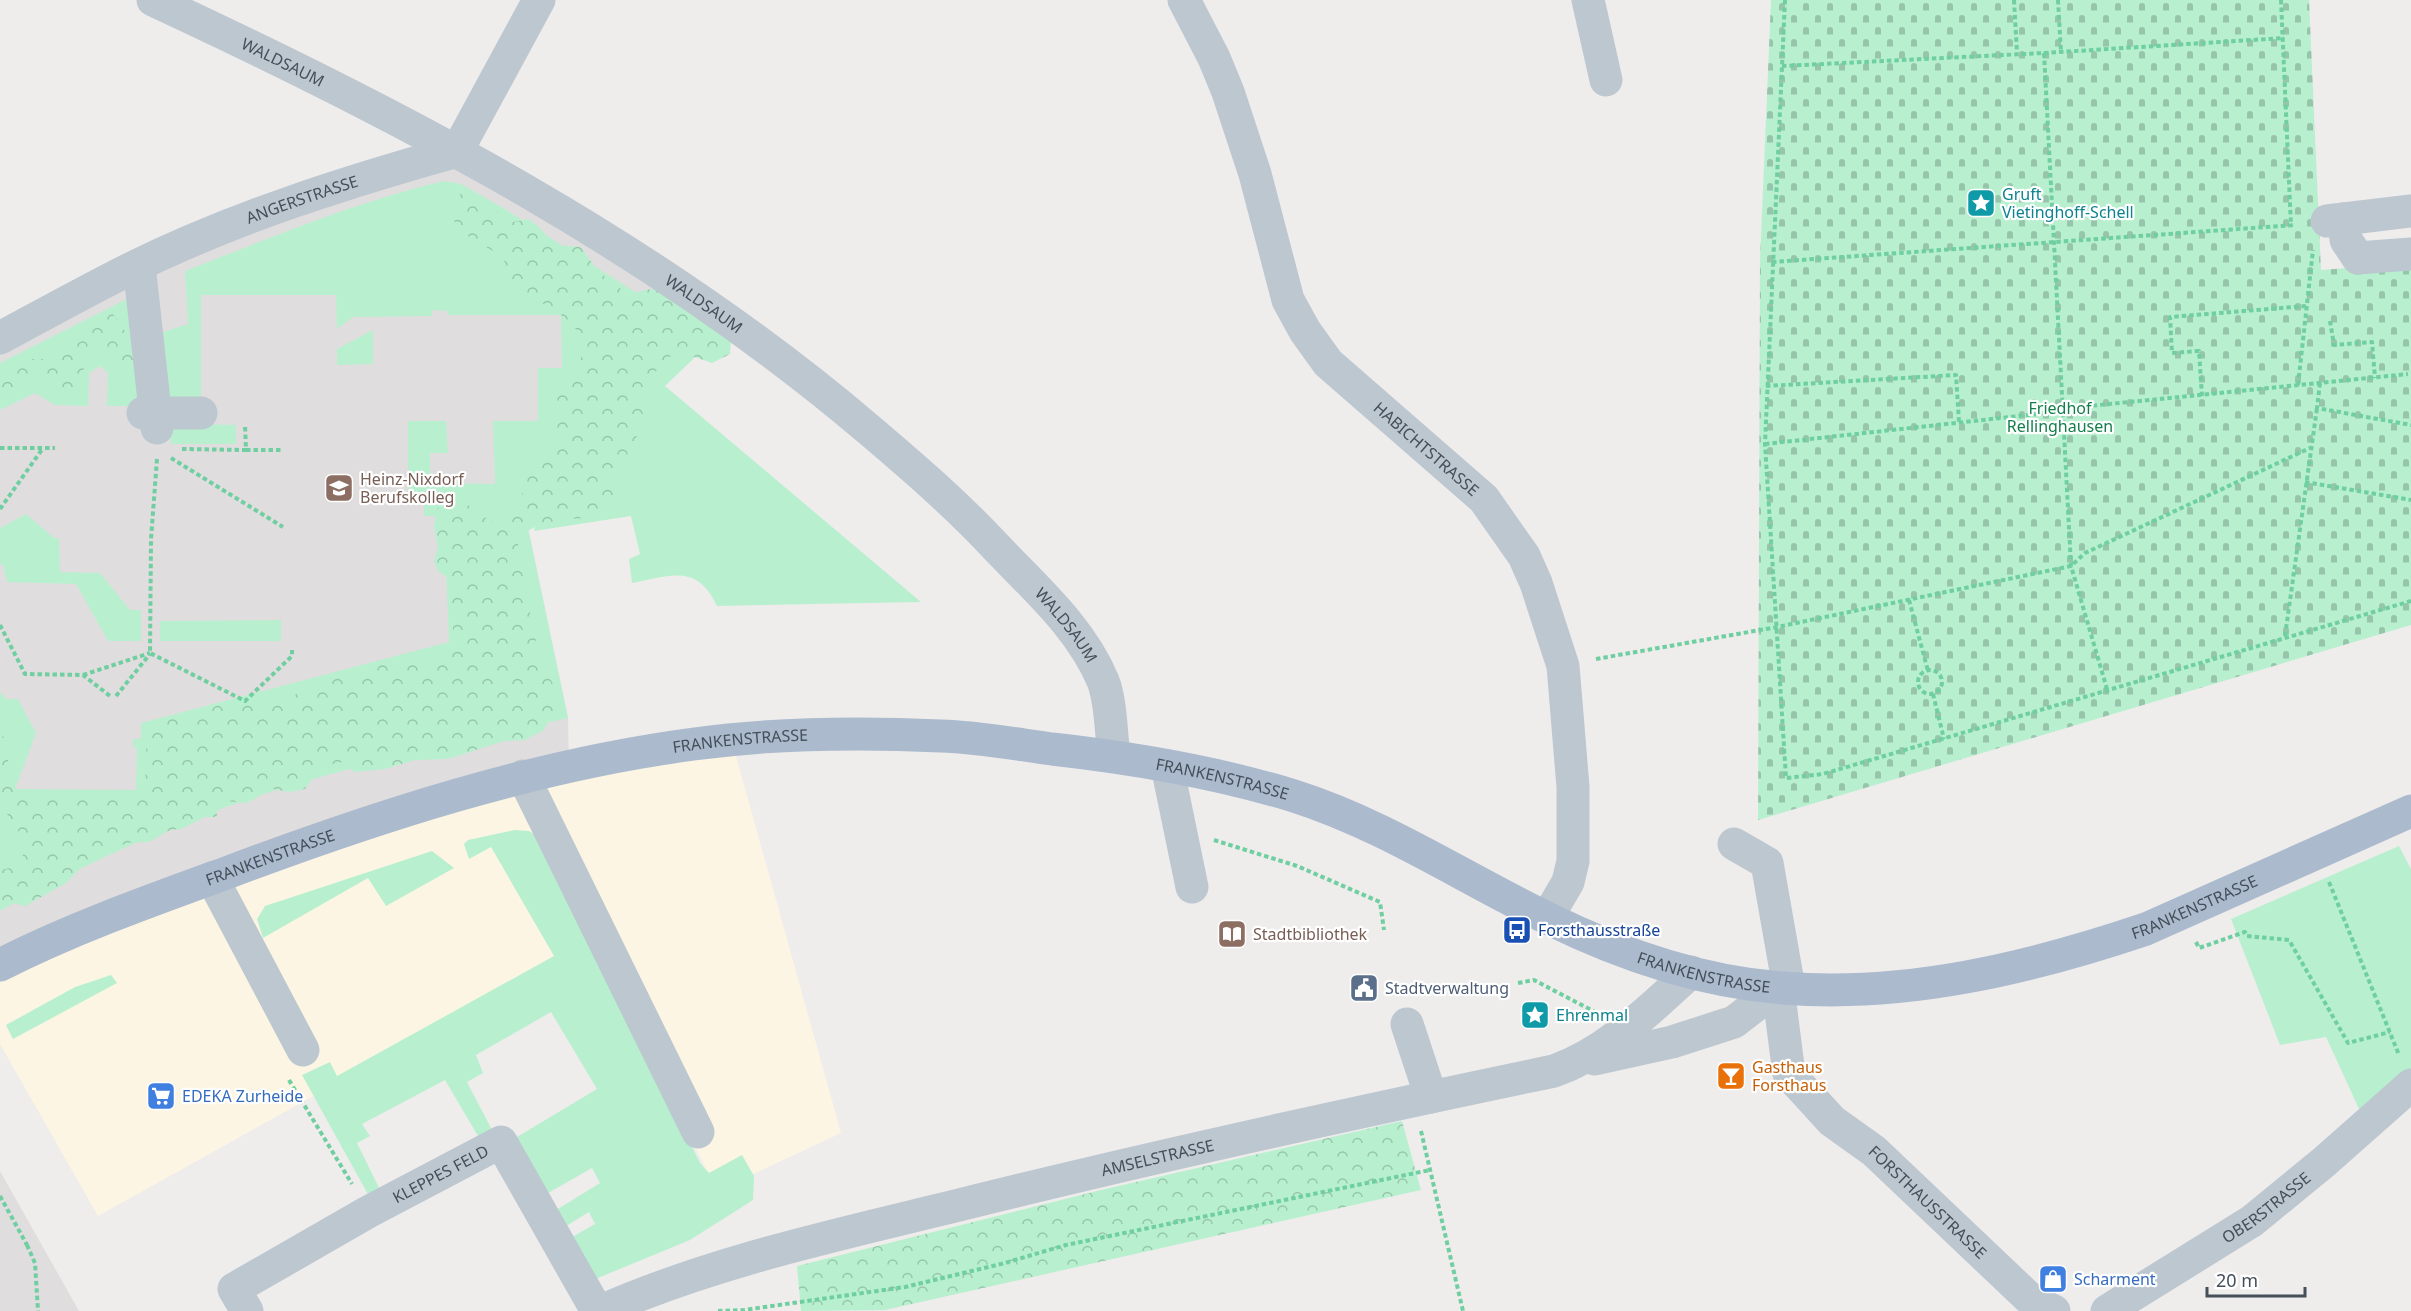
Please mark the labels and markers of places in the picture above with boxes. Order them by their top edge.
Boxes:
place label: Gruft Vietinghoff-Schell [2002,183,2134,223]
place icon: Gruft Vietinghoff-Schell [1965,187,1997,219]
place label: Heinz-Nixdorf Berufskolleg [360,468,465,508]
school or university icon: Heinz-Nixdorf Berufskolleg [323,472,355,504]
bus stop icon: Forsthausstraße [1501,914,1533,946]
library icon: Stadtbibliothek [1216,918,1248,950]
place label: Forsthausstraße [1538,919,1660,941]
place label: Stadtbibliothek [1253,923,1368,945]
public building icon: Stadtverwaltung [1348,972,1380,1004]
place label: Stadtverwaltung [1385,977,1509,999]
place icon: Ehrenmal [1519,999,1551,1031]
place label: Ehrenmal [1556,1004,1628,1026]
place label: Gasthaus Forsthaus [1752,1056,1826,1096]
bar icon: Gasthaus Forsthaus [1715,1060,1747,1092]
supermarket icon: EDEKA Zurheide [145,1080,177,1112]
place label: EDEKA Zurheide [182,1085,303,1107]
shop icon: Scharment [2037,1263,2069,1295]
place label: Scharment [2074,1268,2156,1290]

